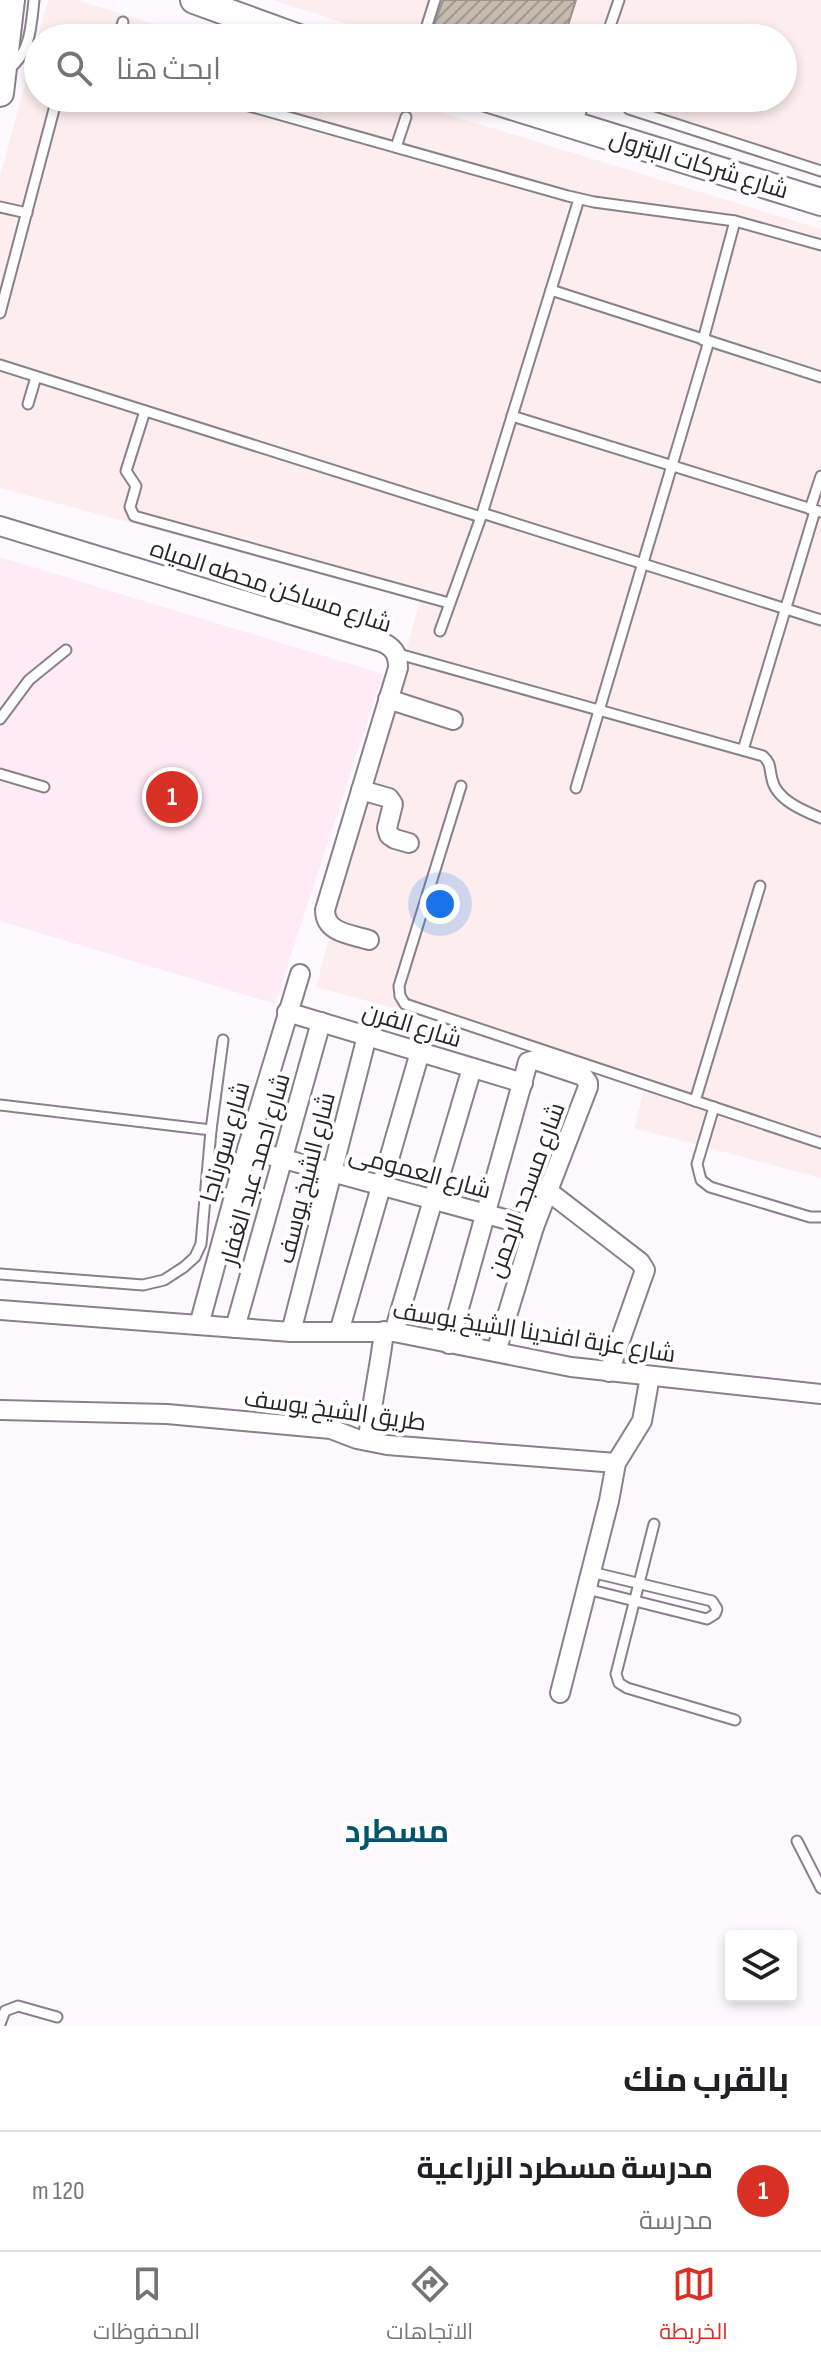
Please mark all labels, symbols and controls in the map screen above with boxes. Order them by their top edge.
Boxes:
search box [24,24,797,112]
icon: search [52,46,96,90]
text: ابحث هنا [116,52,221,88]
street label: شارع شركات البترول [606,124,792,206]
street label: شارع مساكن محطه المياه [146,534,395,640]
pin: 1 [146,767,198,827]
your location [420,884,460,924]
street label: شارع الفرن [359,997,465,1055]
street label: شارع احمد عبد الغفار [214,1070,298,1270]
street label: شارع سورناجا [194,1078,258,1206]
street label: شارع الشيخ يوسف [271,1090,343,1267]
street label: شارع مسجد الرحمن [481,1099,573,1282]
street label: شارع العمومى [346,1140,494,1206]
street label: شارع عزبة افندينا الشيخ يوسف [390,1296,678,1370]
street label: طريق الشيخ يوسف [242,1383,428,1439]
district label: مسطرد [345,1813,449,1852]
map controls [725,1930,797,2002]
button: layers [725,1930,797,2002]
text: بالقرب منك [623,2060,789,2101]
text: مدرسة مسطرد الزراعية [417,2151,713,2187]
text: 120 m [32,2176,85,2207]
text: 1 [758,2176,768,2207]
text: مدرسة [639,2206,713,2237]
tab: المحفوظات [93,2262,200,2352]
tab: الاتجاهات [386,2262,473,2352]
tab: الخريطة [659,2262,728,2352]

